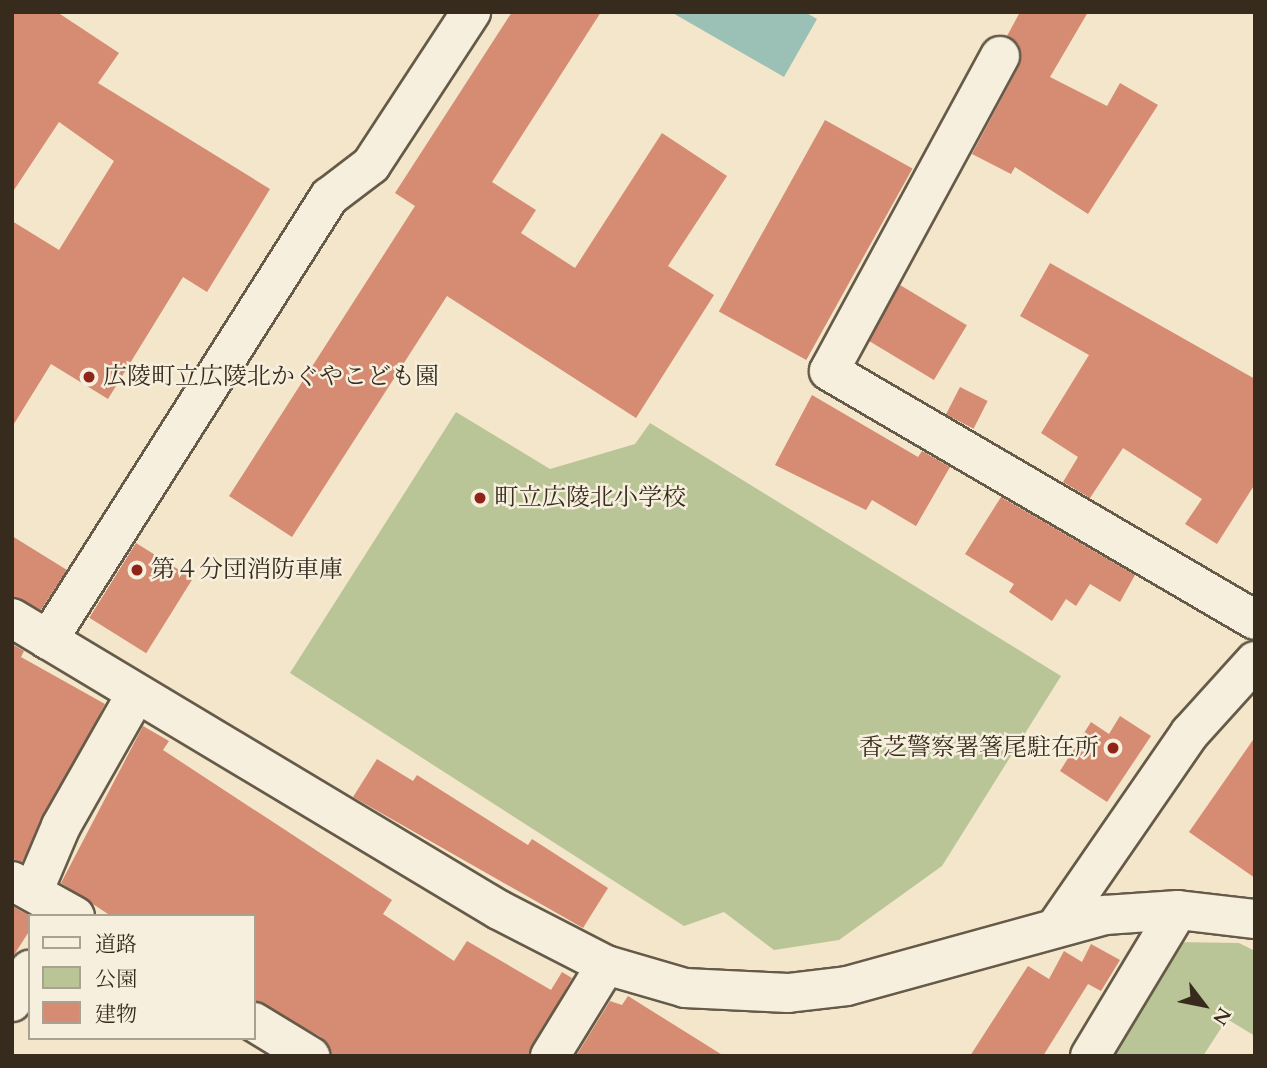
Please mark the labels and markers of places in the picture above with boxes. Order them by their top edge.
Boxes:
place label: 広陵町立広陵北かぐやこども園 [103,363,439,391]
marker: 広陵町立広陵北かぐやこども園 [81,369,97,385]
place label: 町立広陵北小学校 [494,484,686,512]
marker: 町立広陵北小学校 [472,490,488,506]
place label: 第４分団消防車庫 [151,556,343,584]
marker: 第４分団消防車庫 [129,562,145,578]
place label: 香芝警察署箸尾駐在所 [859,734,1099,762]
marker: 香芝警察署箸尾駐在所 [1105,740,1121,756]

